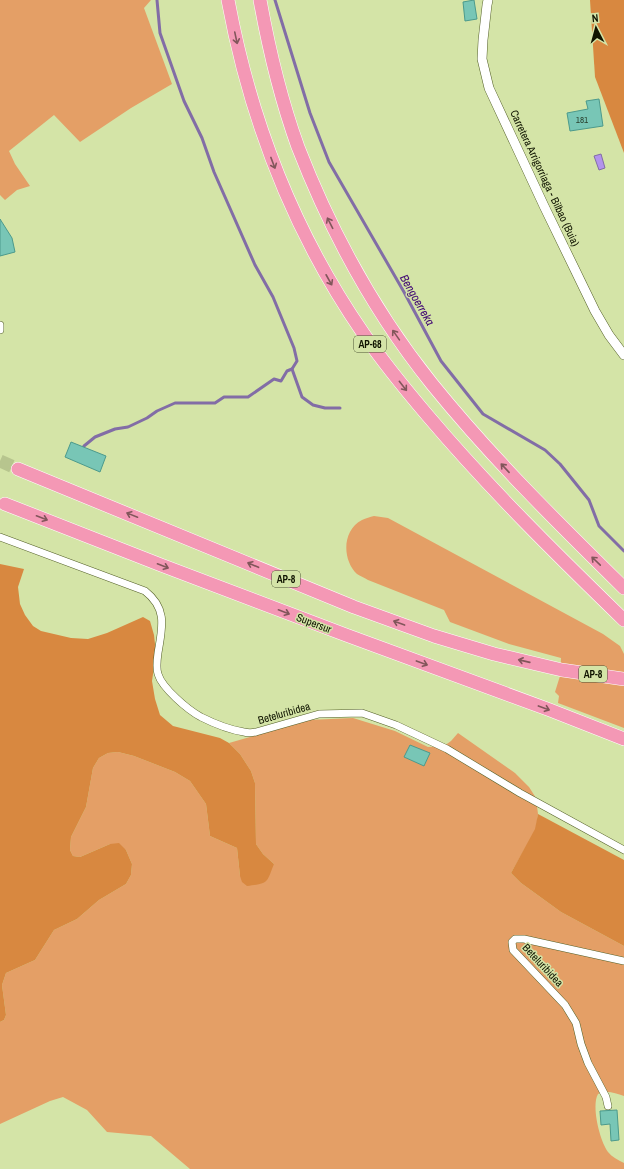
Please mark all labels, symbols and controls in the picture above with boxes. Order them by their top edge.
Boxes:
north arrow [576,8,616,48]
text: N [591,11,599,25]
one-way arrow [232,31,240,44]
street label: Carretera Arrigorriaga - Bilbao (Buia) [507,108,583,248]
house number: 181 [576,114,588,126]
one-way arrow [270,156,278,168]
one-way arrow [326,217,334,229]
water label: Bengoerreka [396,272,438,329]
one-way arrow [326,273,334,285]
one-way arrow [392,330,400,341]
road number: AP-68 [354,336,386,352]
one-way arrow [399,381,407,392]
one-way arrow [500,463,510,473]
one-way arrow [127,511,139,519]
one-way arrow [35,515,47,522]
one-way arrow [591,556,601,565]
one-way arrow [247,561,259,568]
one-way arrow [156,562,168,570]
road number: AP-8 [272,571,300,587]
one-way arrow [278,608,290,616]
street label: Supersur [294,610,334,636]
one-way arrow [394,619,406,627]
one-way arrow [518,656,531,664]
one-way arrow [415,660,428,667]
road number: AP-8 [579,666,607,682]
street label: Beteluribidea [256,699,312,727]
one-way arrow [538,704,550,712]
street label: Beteluribidea [520,941,566,989]

